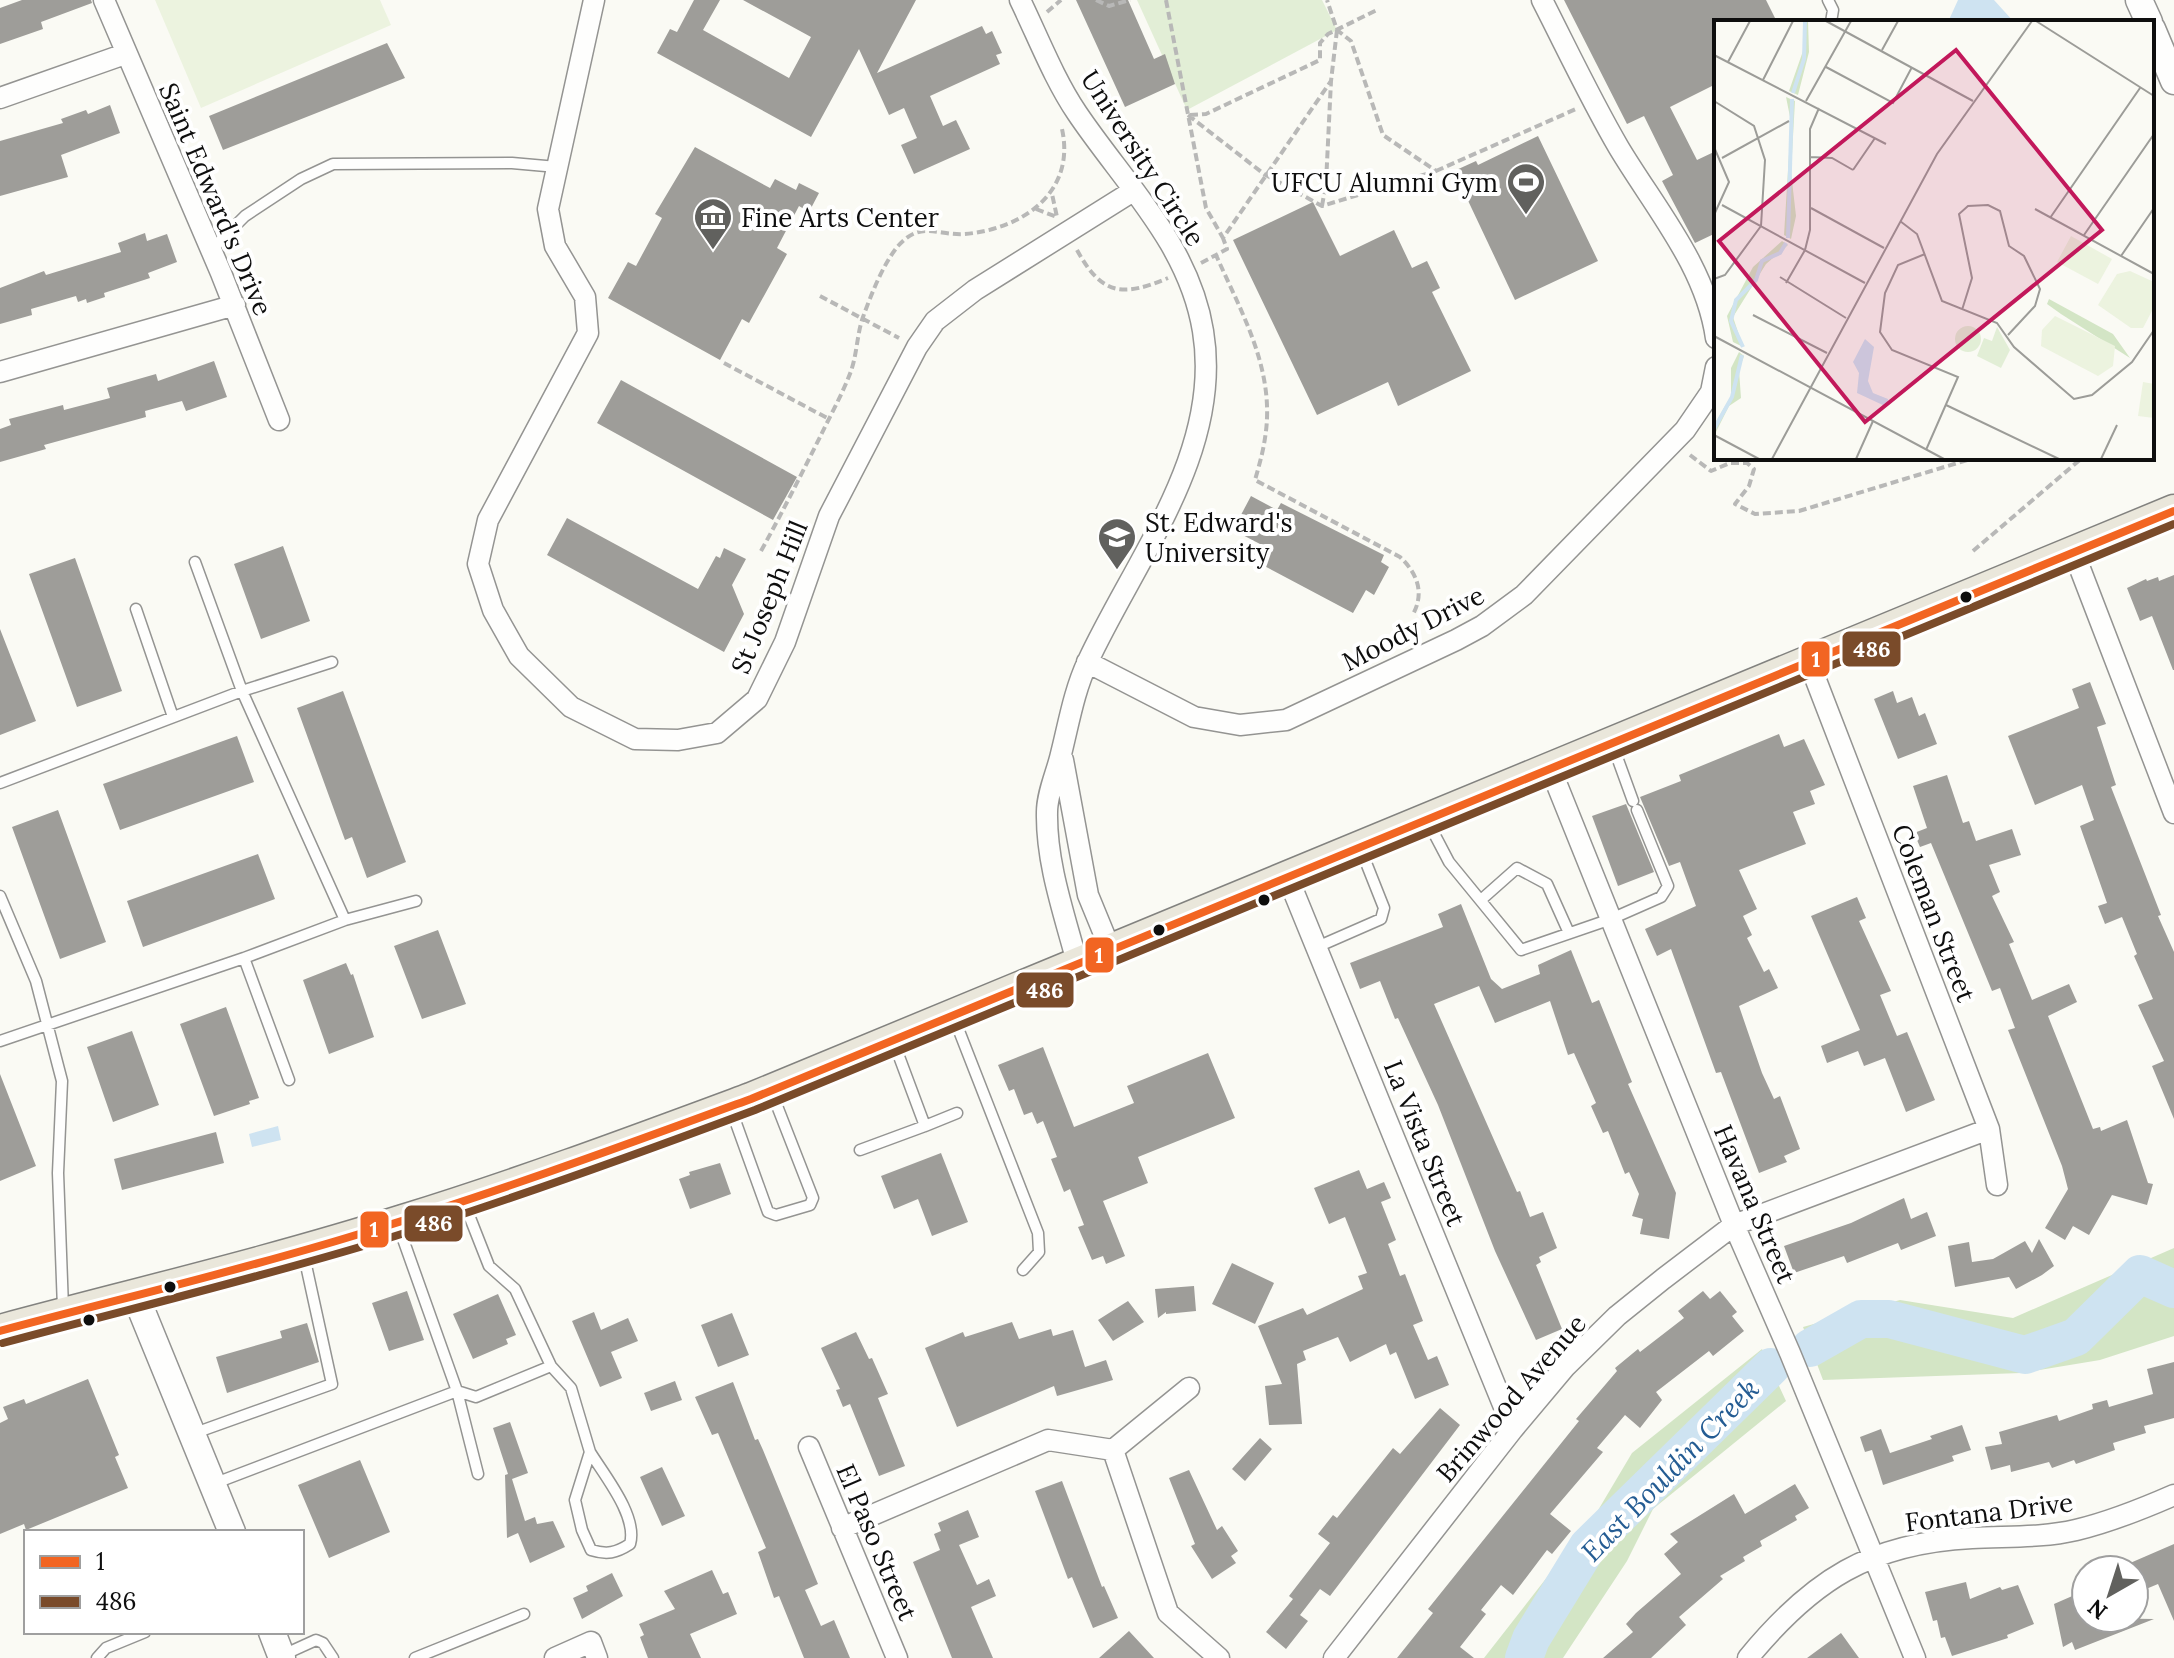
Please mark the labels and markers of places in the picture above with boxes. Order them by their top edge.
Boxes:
sports icon: UFCU Alumni Gym [1505,161,1547,216]
place label: UFCU Alumni Gym [1271,166,1498,199]
museum icon: Fine Arts Center [692,196,734,251]
place label: Fine Arts Center [741,201,940,234]
place label: St. Edward's University [1145,506,1293,569]
school or university icon: St. Edward's University [1096,516,1138,571]
unlabelled marker [1958,589,1974,605]
unlabelled marker [1256,892,1272,908]
unlabelled marker [1151,922,1167,938]
unlabelled marker [162,1279,178,1295]
unlabelled marker [81,1312,97,1328]

